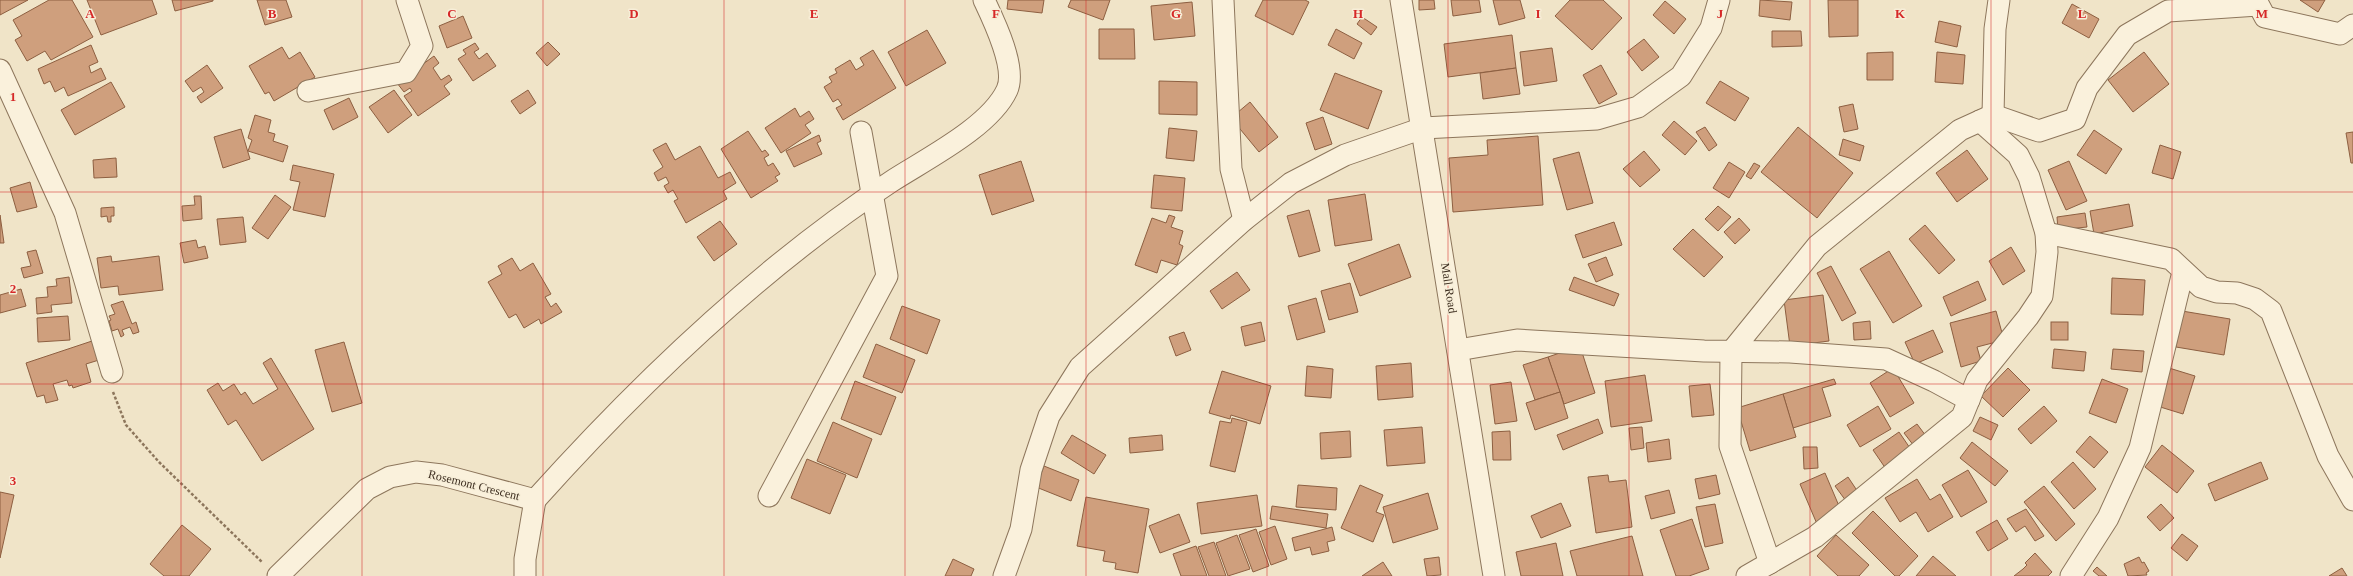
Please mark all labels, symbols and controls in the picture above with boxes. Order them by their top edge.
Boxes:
text: A [85,6,95,21]
text: B [268,6,277,21]
text: C [447,6,457,21]
text: D [629,6,639,21]
text: E [810,6,818,21]
text: F [992,6,1000,21]
text: G [1171,6,1181,21]
text: H [1353,6,1363,21]
text: I [1535,6,1541,21]
text: J [1717,6,1724,21]
text: K [1895,6,1906,21]
text: L [2078,6,2087,21]
text: M [2256,6,2268,21]
text: 1 [10,89,16,104]
street label: Mall Road [1438,262,1460,314]
text: 2 [10,281,16,296]
street label: Rosemont Crescent [427,467,522,503]
text: 3 [10,473,17,488]

